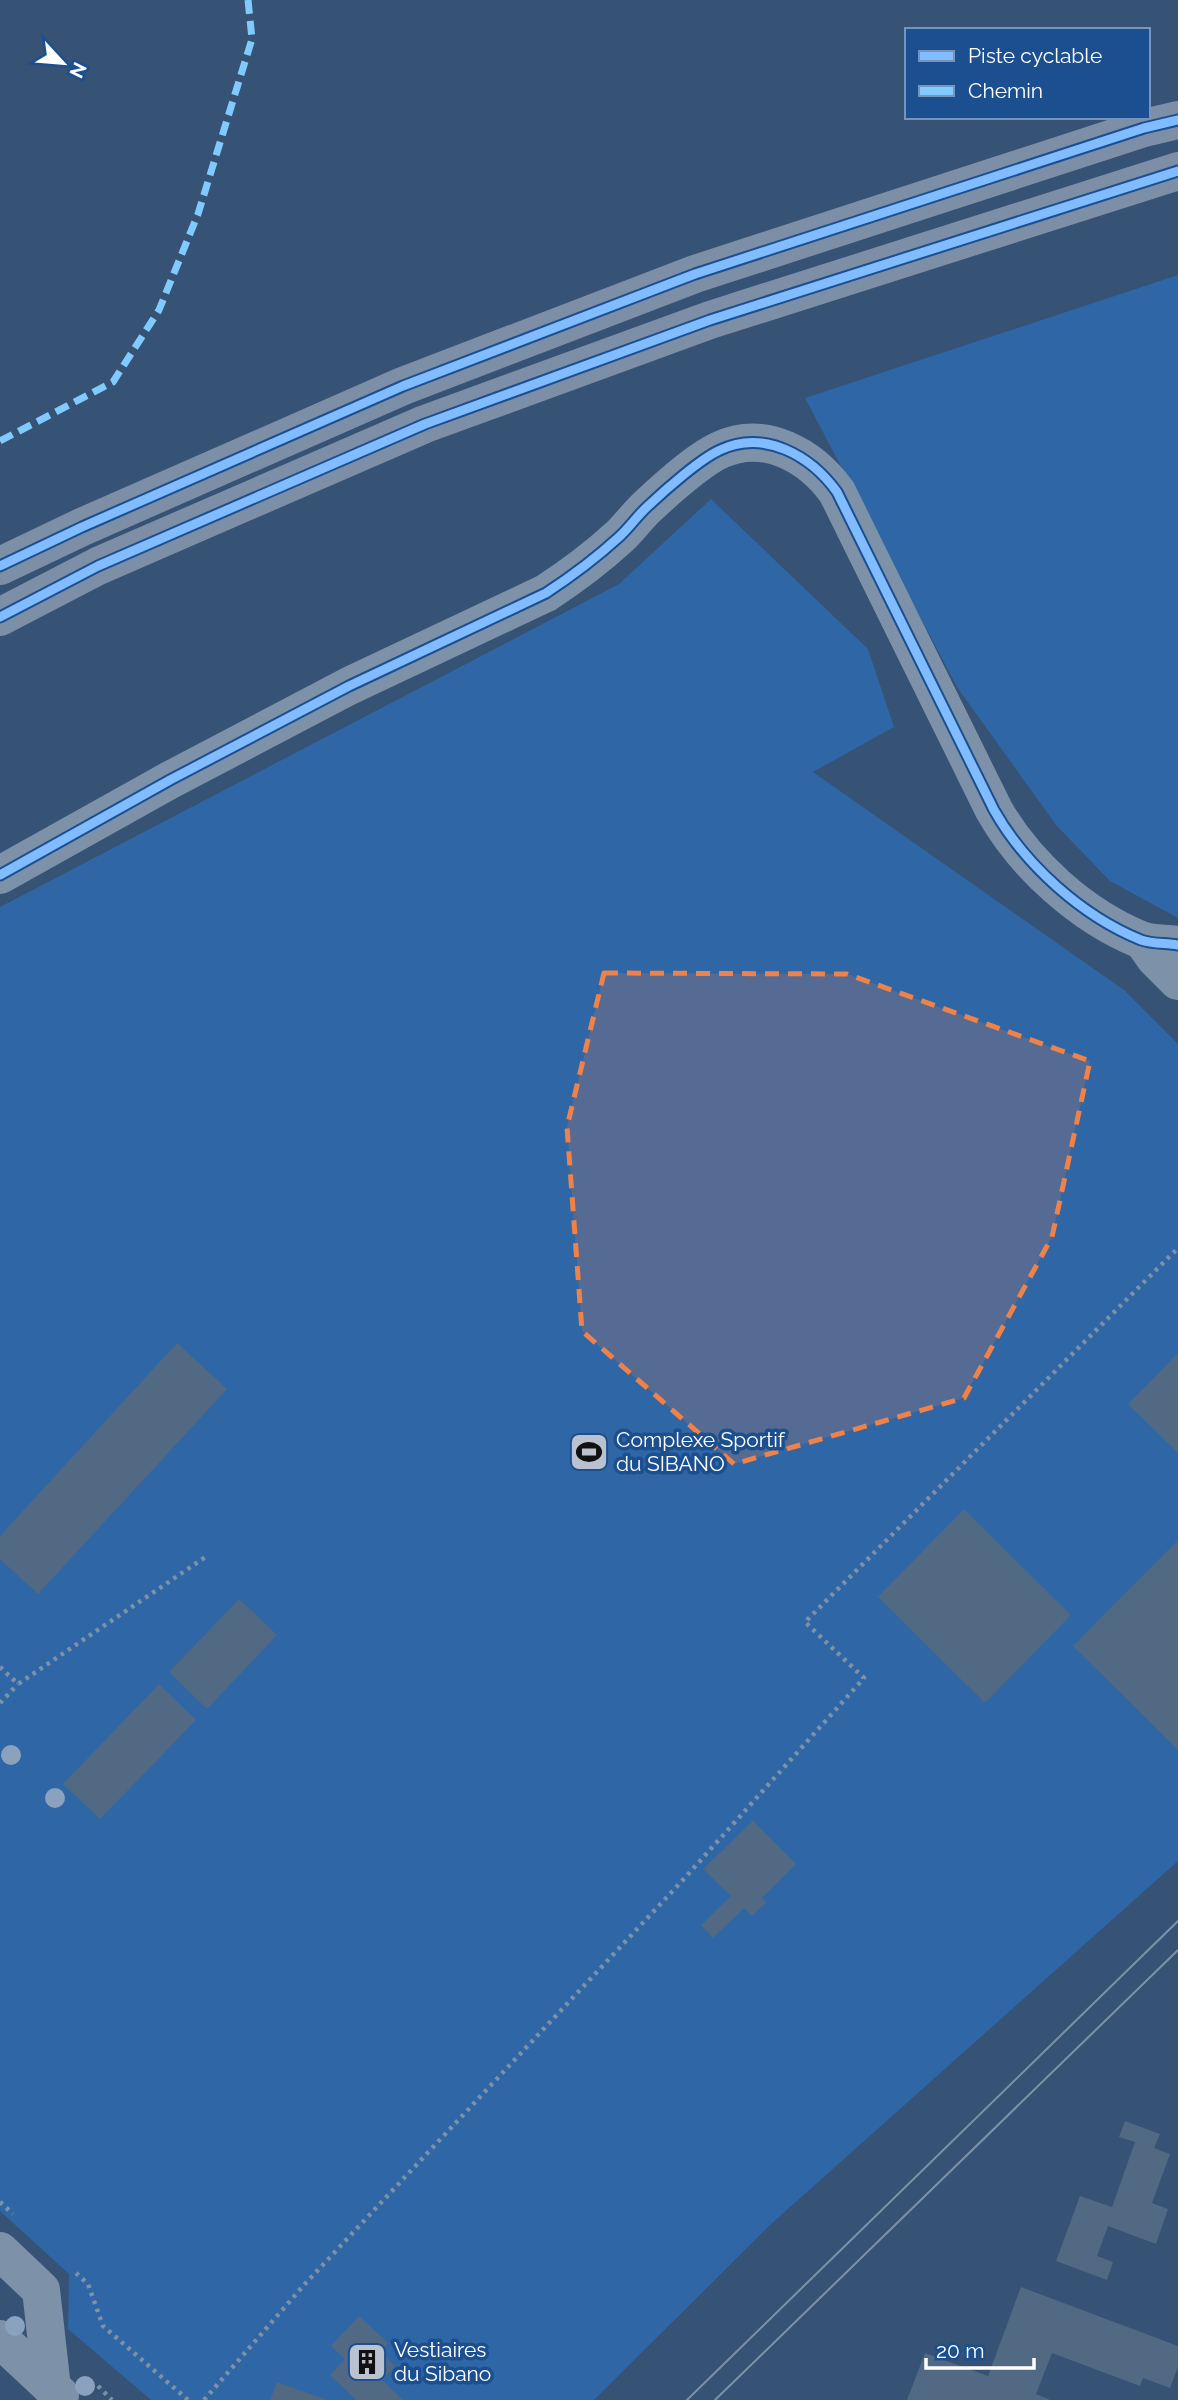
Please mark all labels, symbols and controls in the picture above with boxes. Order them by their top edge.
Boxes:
north arrow [28,28,98,98]
legend [905,28,1150,119]
text: Piste cyclable [968,43,1102,68]
text: N [65,59,91,82]
text: Chemin [968,78,1043,103]
place label: Complexe Sportif du SIBANO [616,1427,786,1476]
sports icon: Complexe Sportif du SIBANO [568,1431,610,1473]
scale bar [926,2326,1034,2370]
place label: Vestiaires du Sibano [394,2337,491,2386]
text: 20 m [936,2338,984,2363]
building icon: Vestiaires du Sibano [346,2341,388,2383]

